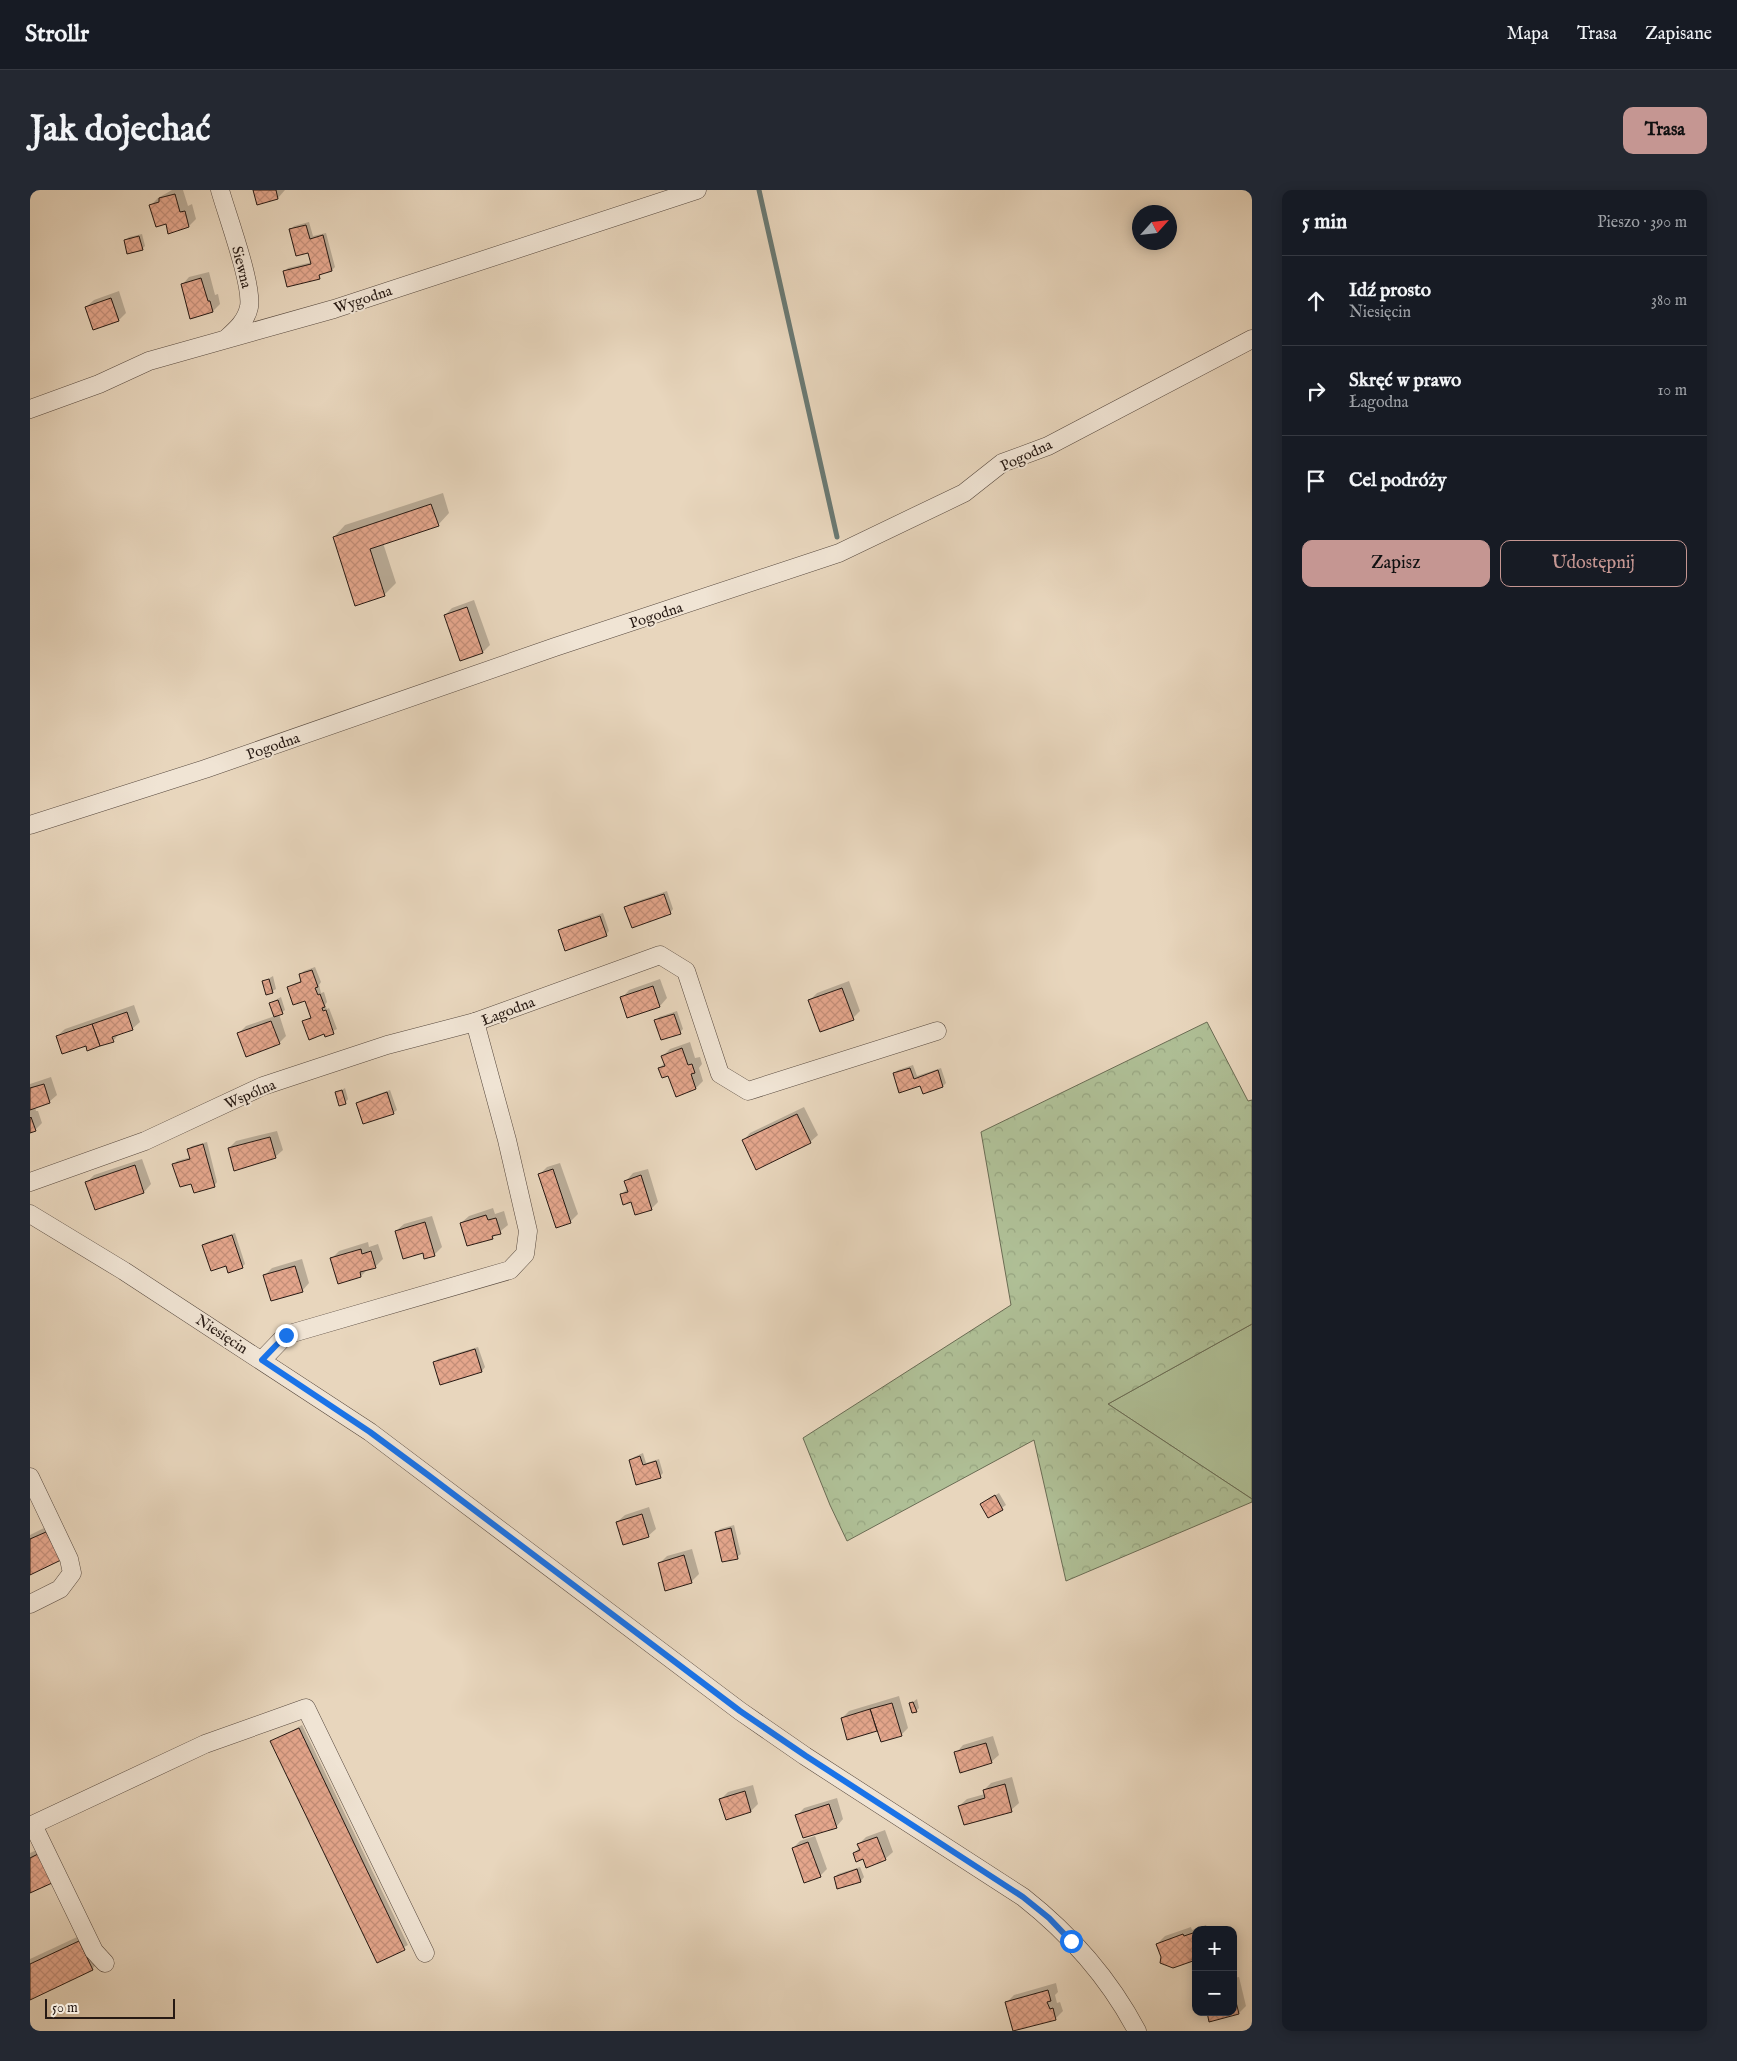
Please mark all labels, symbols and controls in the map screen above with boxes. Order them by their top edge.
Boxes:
text: Strollr [25,19,89,50]
text: Mapa [1507,23,1549,46]
text: Trasa [1577,23,1617,46]
text: Zapisane [1645,23,1712,46]
button: Trasa [1623,107,1707,154]
text: Jak dojechać [30,108,210,153]
north arrow [1132,205,1177,250]
text: 5 min [1302,209,1347,236]
text: Pieszo · 390 m [1597,213,1687,233]
street label: Siewna [227,244,256,291]
text: Idź prosto [1349,279,1431,303]
street label: Wygodna [332,281,395,318]
icon: ahead [1302,287,1330,315]
text: 380 m [1651,291,1687,311]
text: Niesięcin [1349,303,1411,323]
text: Skręć w prawo [1349,369,1461,393]
icon: right [1302,377,1330,405]
text: 10 m [1657,381,1687,401]
text: Łagodna [1349,393,1409,413]
street label: Pogodna [997,435,1056,476]
icon: arrive [1302,467,1330,495]
text: Cel podróży [1349,469,1447,493]
button: Zapisz [1302,540,1490,587]
button: Udostępnij [1500,540,1687,587]
street label: Pogodna [627,598,686,633]
street label: Pogodna [244,728,303,764]
street label: Łagodna [479,992,538,1030]
street label: Wspólna [222,1075,279,1114]
street label: Niesięcin [192,1311,251,1358]
route end [275,1324,298,1347]
map controls [1192,1926,1237,2016]
button: + [1192,1926,1237,1971]
route start [1060,1930,1083,1953]
button: − [1192,1971,1237,2016]
scale bar [45,1996,175,2019]
text: 50 m [52,1999,78,2017]

